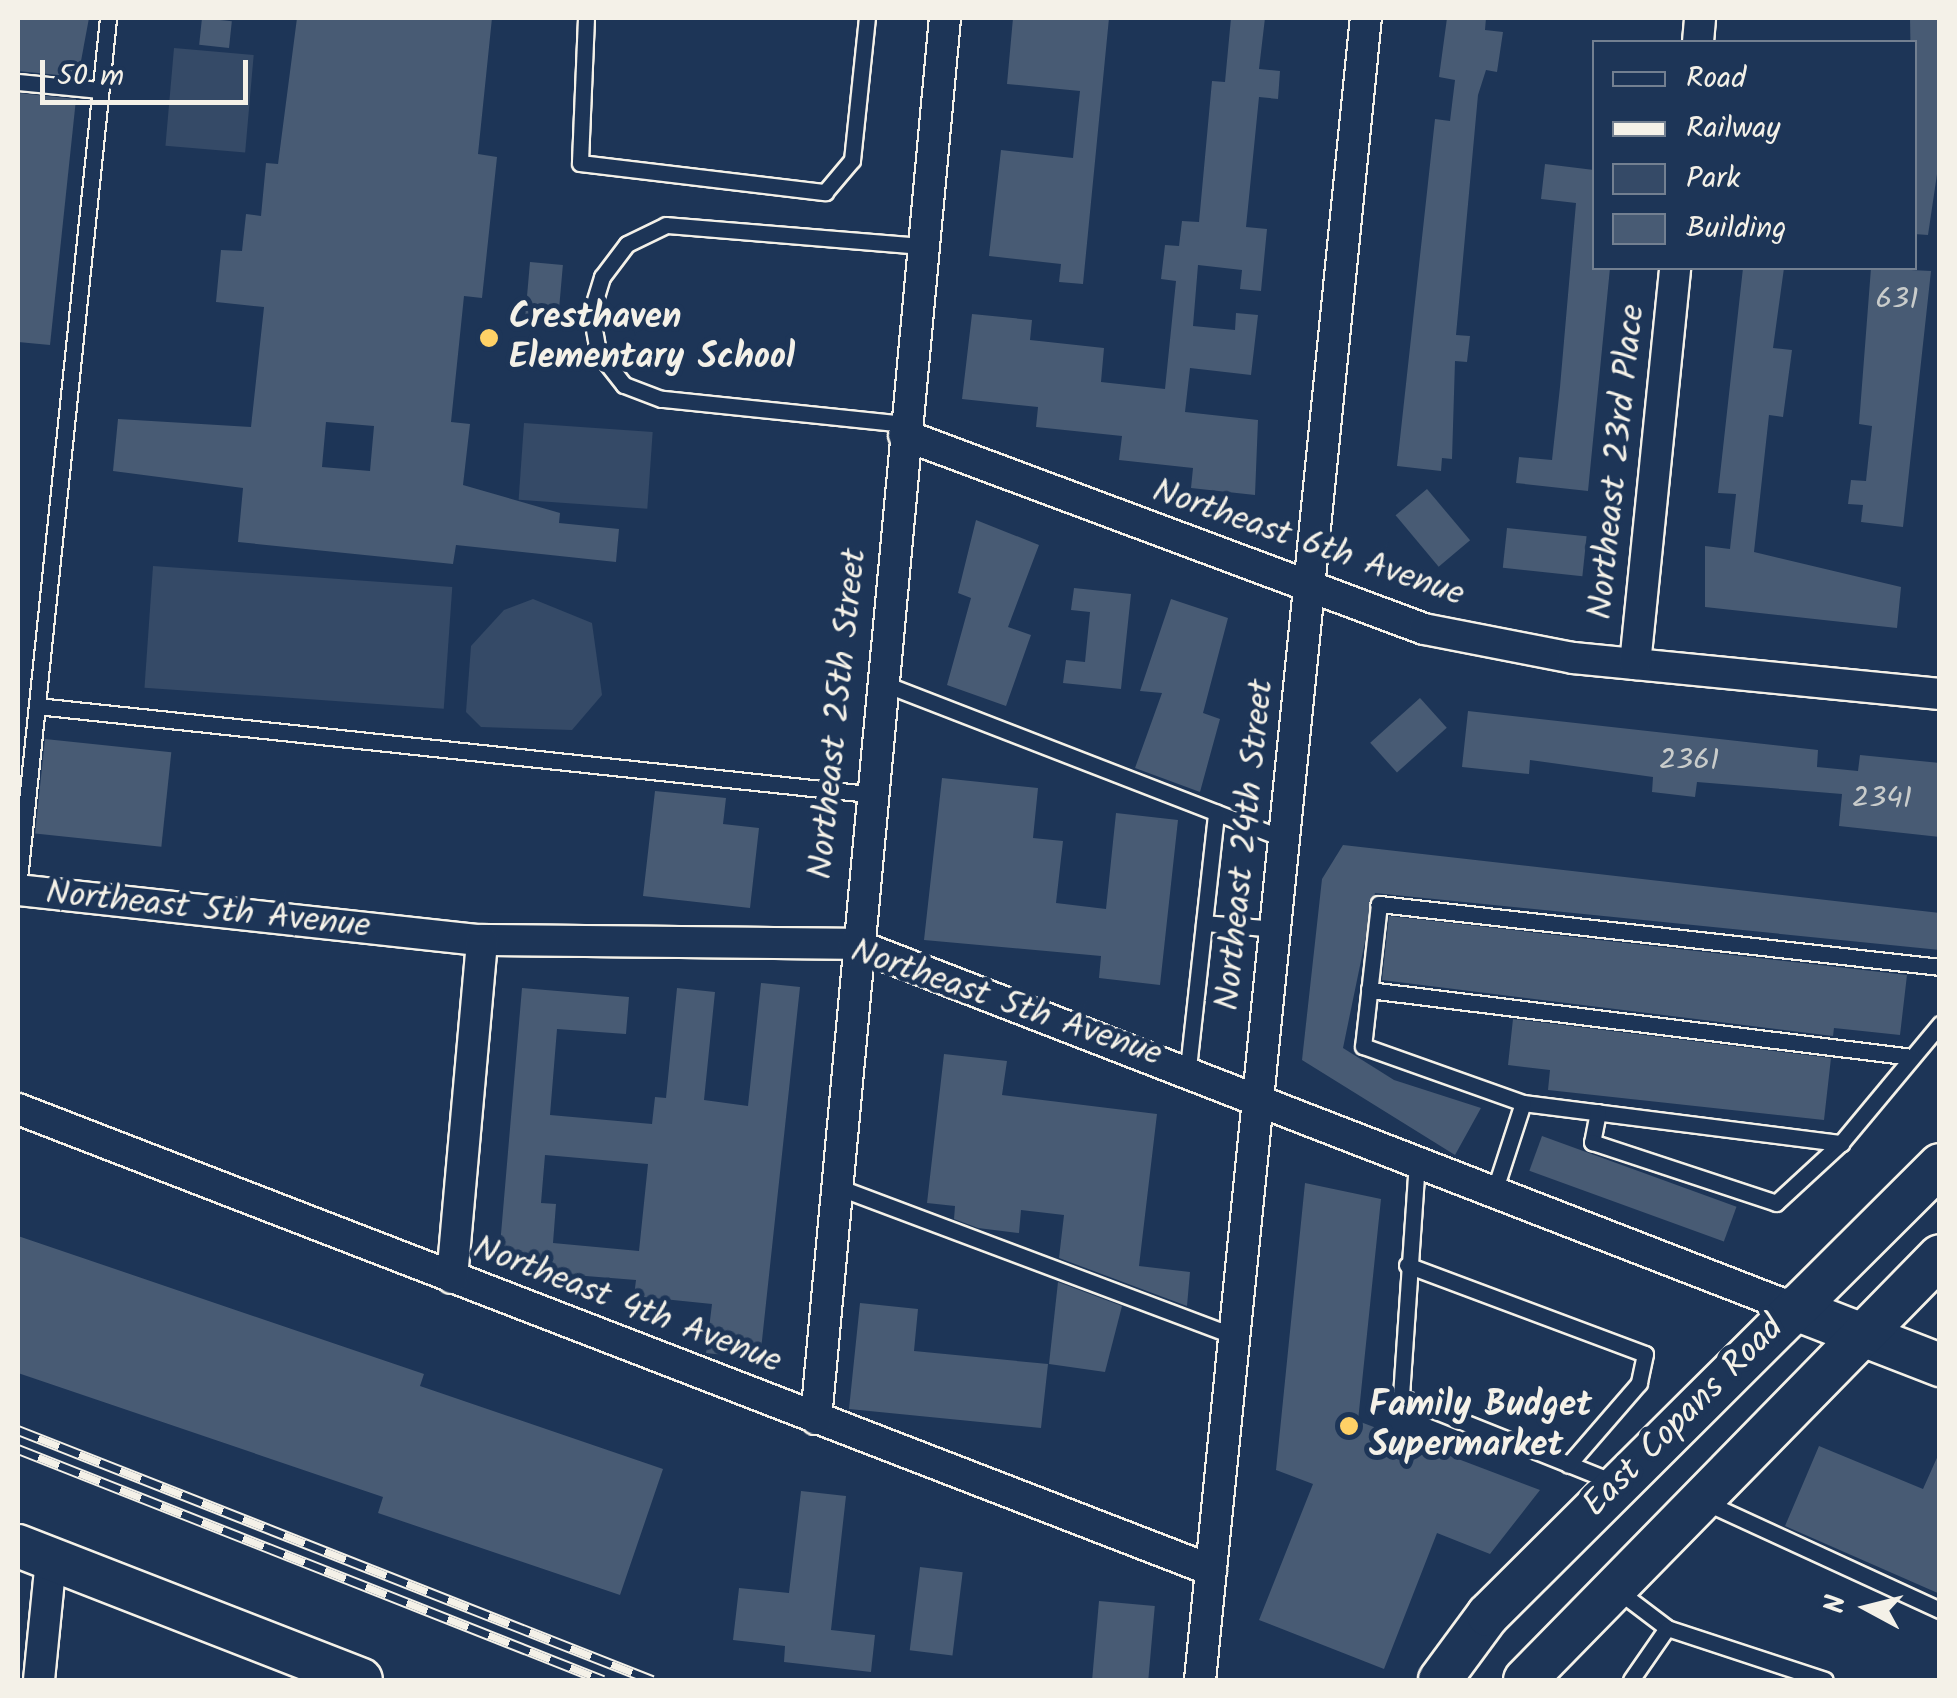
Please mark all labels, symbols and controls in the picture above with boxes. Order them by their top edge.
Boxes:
scale bar [45,40,252,102]
legend [1592,40,1917,270]
text: 50 m [57,53,124,101]
text: Road [1686,55,1746,103]
text: Railway [1686,105,1780,153]
text: Park [1686,155,1740,203]
text: Building [1686,205,1786,253]
house number: 631 [1875,282,1919,318]
place label: Cresthaven Elementary School [509,297,795,379]
street label: Northeast 23rd Place [1581,302,1655,622]
marker: Cresthaven Elementary School [478,327,500,349]
street label: Northeast 6th Avenue [1147,471,1469,617]
street label: Northeast 25th Street [801,547,877,881]
street label: Northeast 24th Street [1208,677,1284,1013]
house number: 2361 [1659,743,1719,779]
house number: 2341 [1852,781,1912,817]
street label: Northeast 5th Avenue [44,873,372,949]
street label: Northeast 5th Avenue [845,931,1167,1077]
street label: Northeast 4th Avenue [467,1228,787,1384]
street label: East Copans Road [1575,1308,1793,1526]
place label: Family Budget Supermarket [1369,1385,1592,1467]
marker: Family Budget Supermarket [1338,1415,1360,1437]
north arrow [1817,1558,1917,1658]
text: N [1813,1593,1860,1616]

